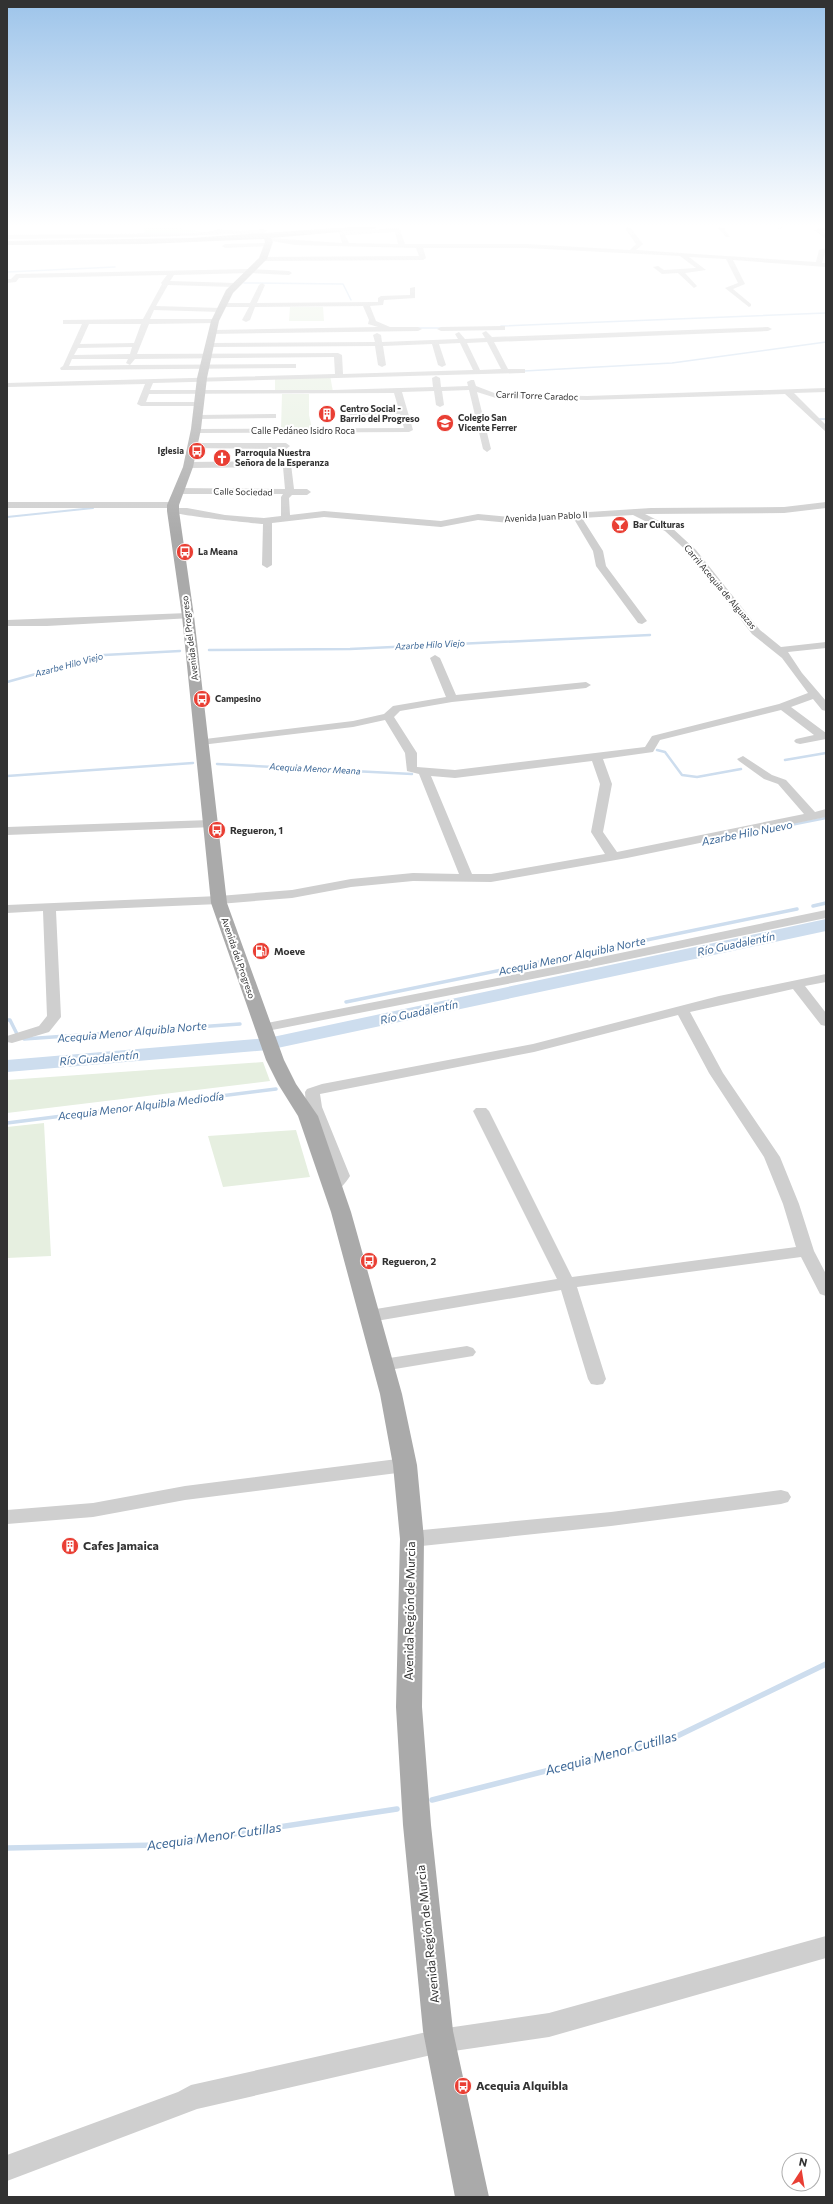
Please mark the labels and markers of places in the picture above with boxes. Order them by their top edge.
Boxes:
place label: Centro Social - Barrio del Progreso [340,403,420,424]
building icon: Centro Social - Barrio del Progreso [317,404,337,424]
place label: Colegio San Vicente Ferrer [458,412,517,433]
school or university icon: Colegio San Vicente Ferrer [435,413,455,433]
bus stop icon: Iglesia [187,441,207,461]
place label: Iglesia [158,445,184,456]
place label: Parroquia Nuestra Señora de la Esperanza [235,447,329,468]
church icon: Parroquia Nuestra Señora de la Esperanza [212,448,232,468]
bar icon: Bar Culturas [610,515,630,535]
place label: Bar Culturas [633,519,684,530]
bus stop icon: La Meana [175,542,195,562]
place label: La Meana [198,546,238,557]
bus stop icon: Campesino [192,689,212,709]
place label: Campesino [215,693,262,704]
bus stop icon: Regueron, 1 [207,820,227,840]
place label: Regueron, 1 [230,824,283,836]
fuel station icon: Moeve [251,941,271,961]
place label: Moeve [274,945,305,957]
bus stop icon: Regueron, 2 [359,1251,379,1271]
place label: Regueron, 2 [382,1255,436,1267]
building icon: Cafes Jamaica [60,1536,80,1556]
place label: Cafes Jamaica [83,1538,159,1553]
bus stop icon: Acequia Alquibla [453,2076,473,2096]
place label: Acequia Alquibla [476,2078,568,2092]

